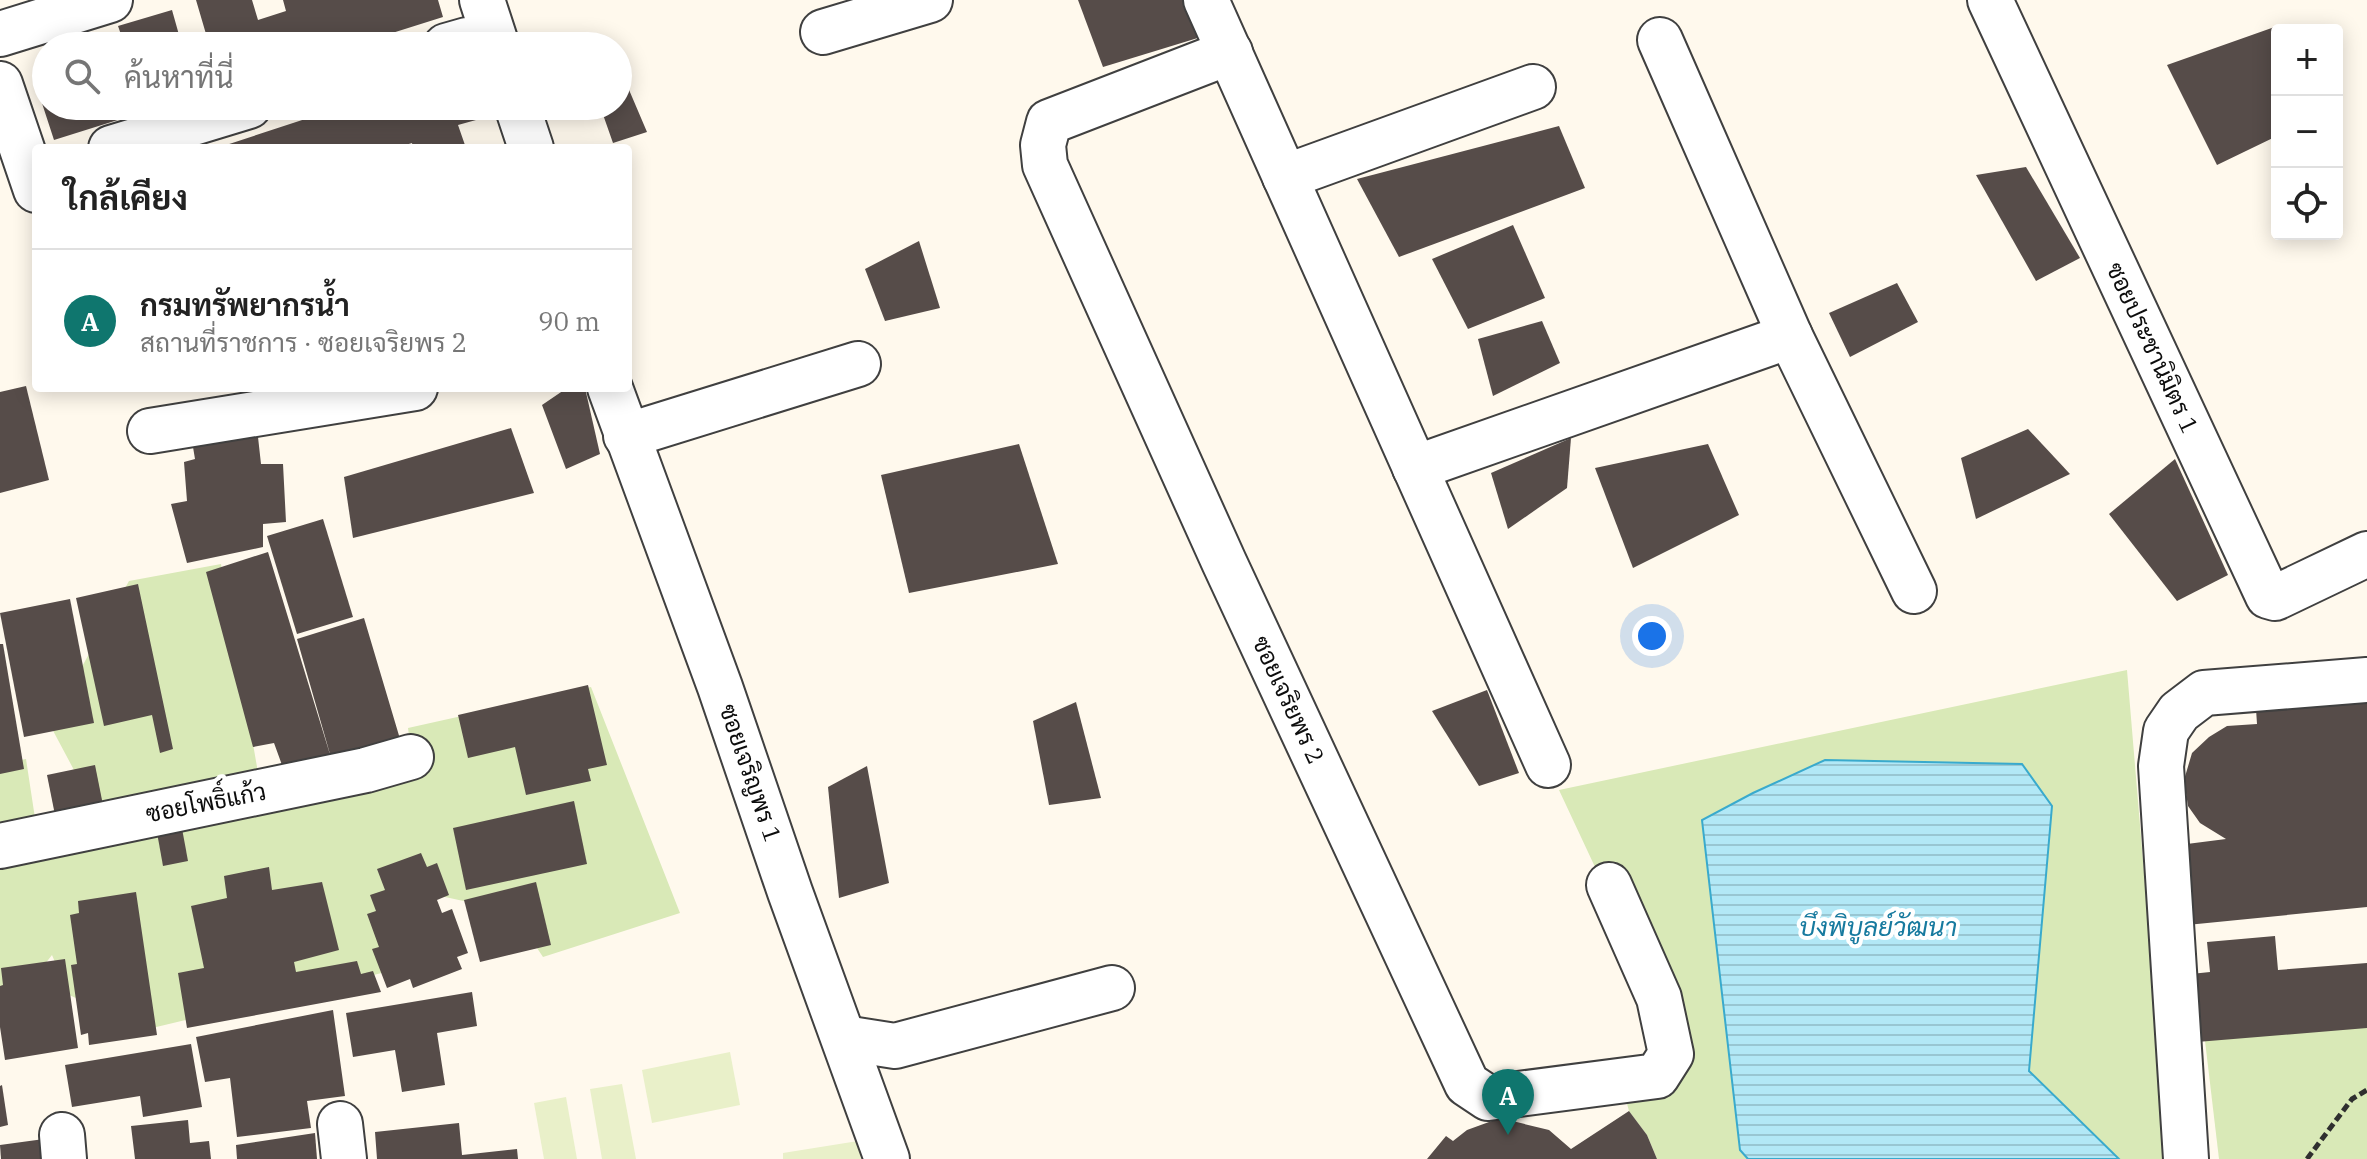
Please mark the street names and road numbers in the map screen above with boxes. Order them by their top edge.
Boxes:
street label: ซอยประชานิมิตร 1 [2099,257,2207,438]
street label: ซอยเจริยพร 2 [1245,630,1332,769]
street label: ซอยเจริญพร 1 [712,699,789,846]
street label: ซอยโพธิ์แก้ว [142,770,269,829]

